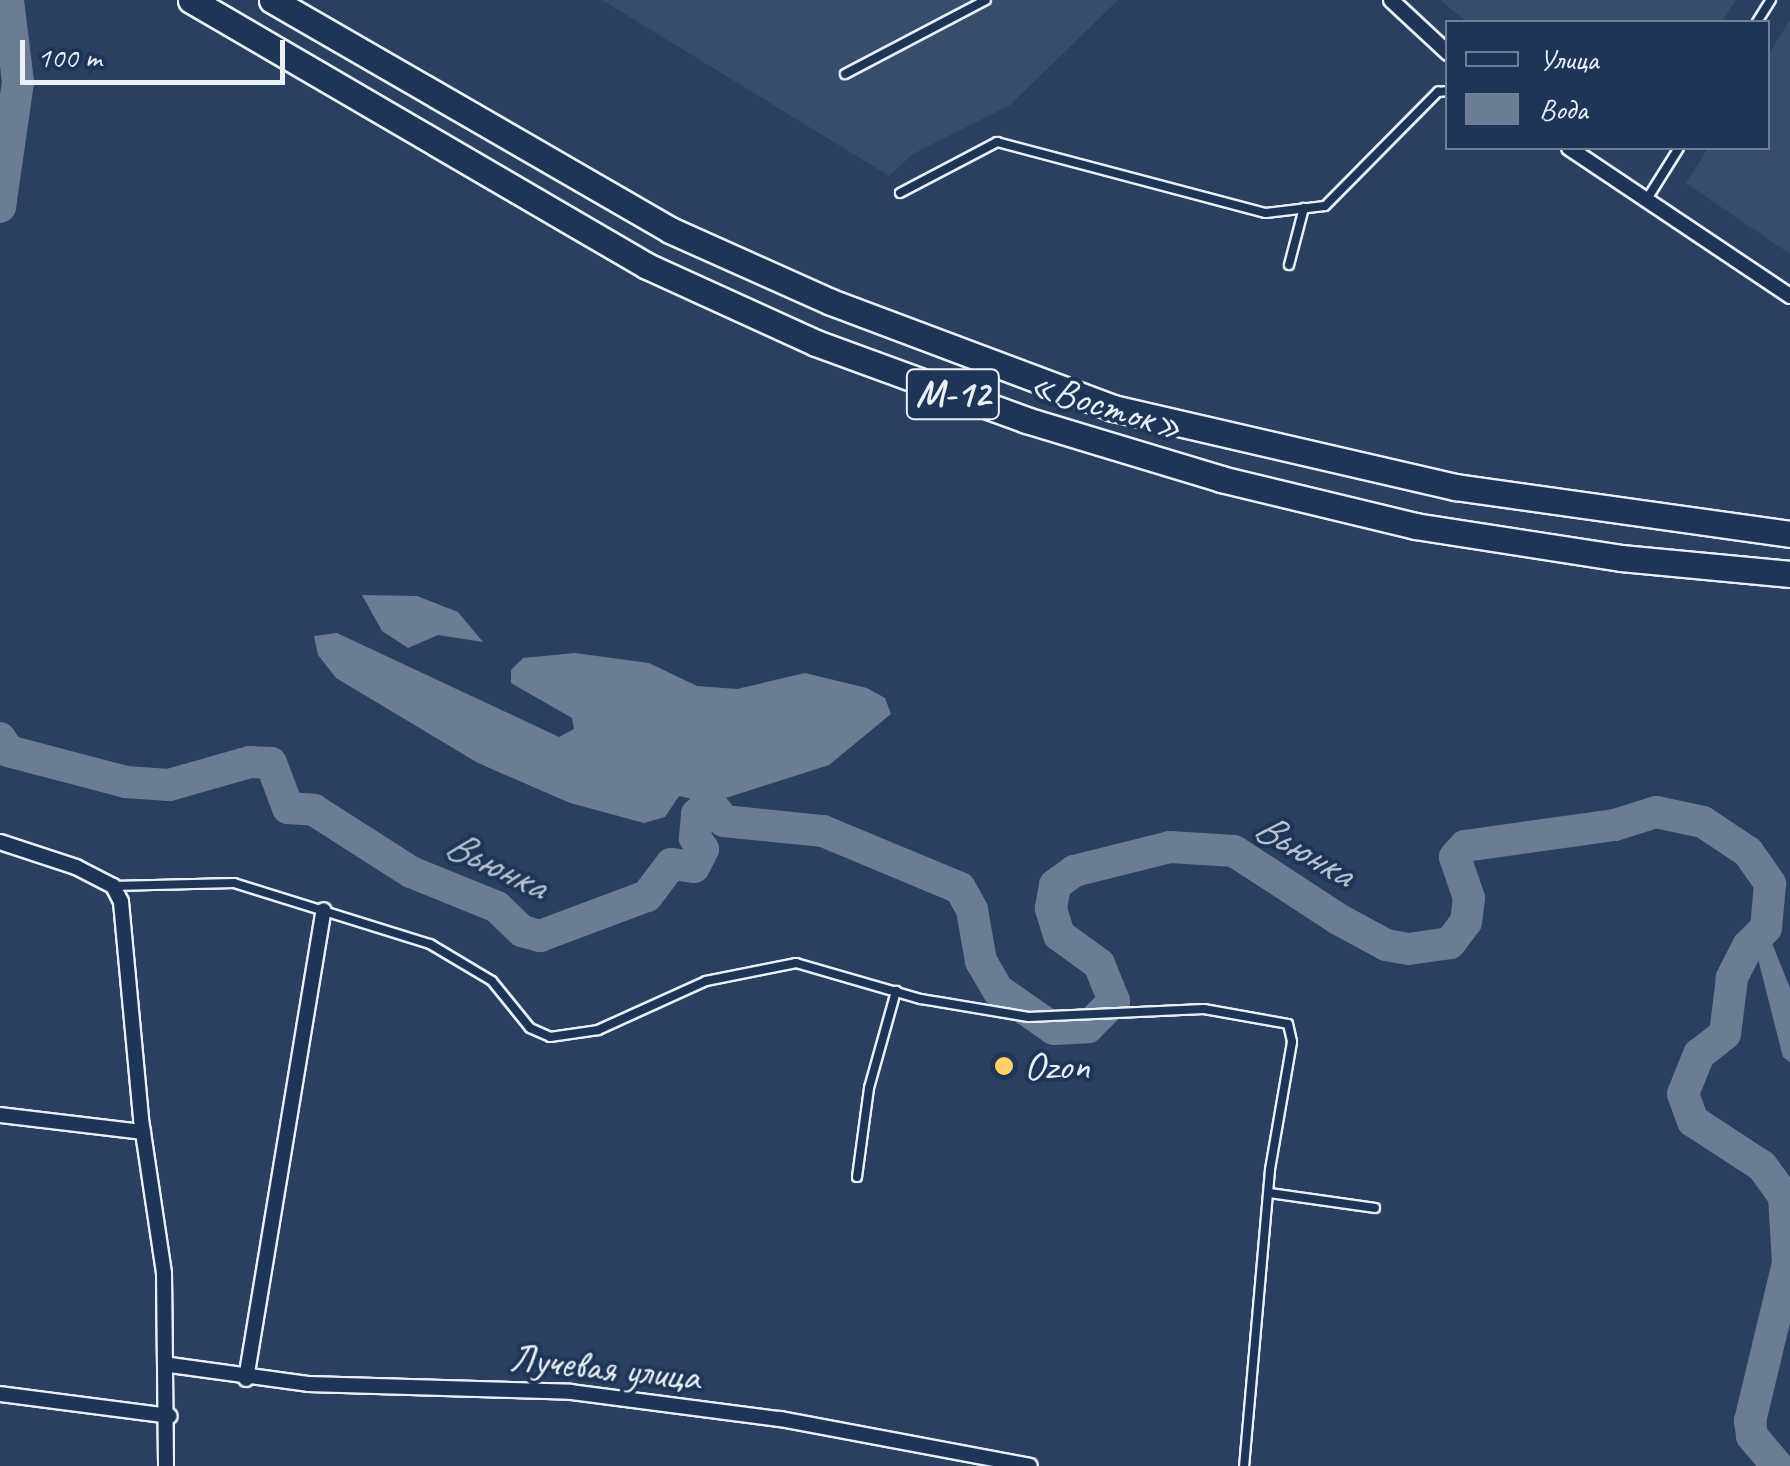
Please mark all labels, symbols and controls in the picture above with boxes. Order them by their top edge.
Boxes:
scale bar [25,20,290,82]
legend [1445,20,1770,150]
text: 100 m [37,38,102,76]
text: Улица [1539,40,1598,78]
text: Вода [1539,90,1588,128]
street label: «Восток» [1024,359,1188,451]
road number: М-12 [906,361,1000,427]
water label: Вьюнка [1245,802,1363,898]
water label: Вьюнка [437,819,555,911]
place label: Ozon [1024,1042,1090,1090]
marker: Ozon [993,1055,1015,1077]
street label: Лучевая улица [507,1333,703,1401]

